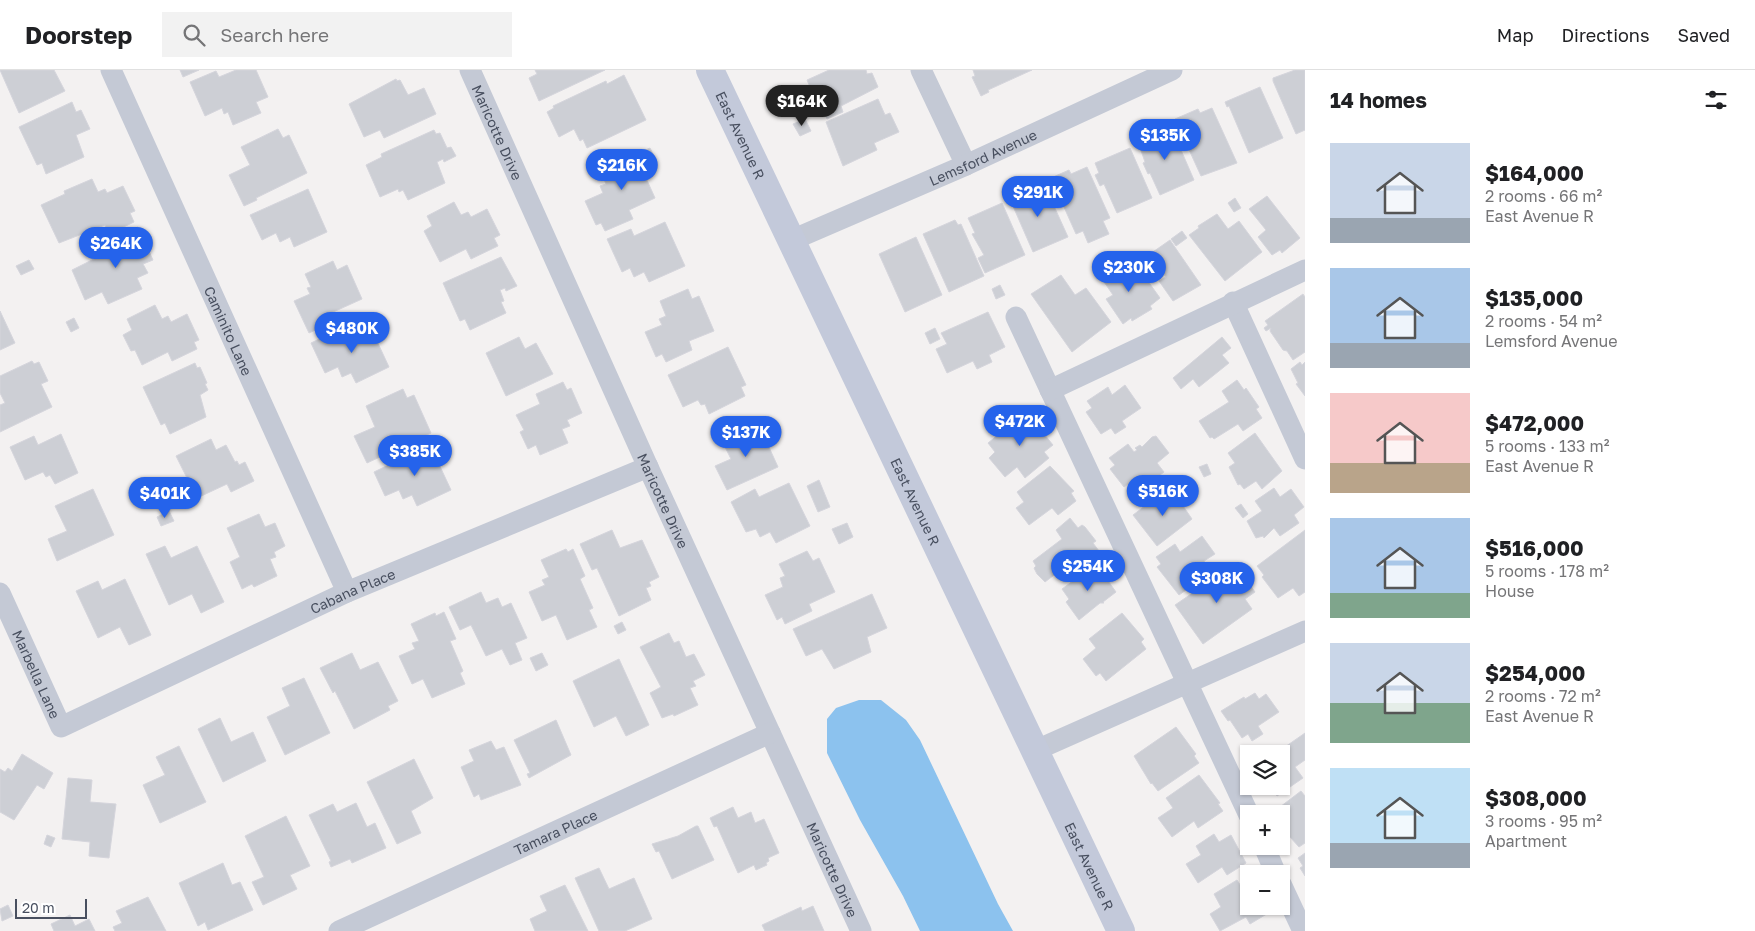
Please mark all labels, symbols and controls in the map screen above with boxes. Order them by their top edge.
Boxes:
search box [162,12,512,57]
text: Doorstep [25,20,132,49]
icon: search [180,21,208,49]
text: Search here [220,23,329,46]
text: Map [1497,24,1533,46]
text: Directions [1561,24,1649,46]
text: Saved [1677,24,1730,46]
street label: Maricotte Drive [469,82,527,182]
pin: $164K [767,85,837,127]
icon: filters [1702,86,1730,114]
text: 14 homes [1330,87,1427,113]
street label: East Avenue R [713,88,769,182]
text: $164K [777,91,827,111]
pin: $135K [1130,118,1200,161]
street label: Lemsford Avenue [926,125,1039,188]
text: $135K [1140,125,1190,145]
pin: $216K [587,148,657,191]
text: $216K [597,155,647,175]
text: $164,000 [1485,160,1584,186]
icon: home [1370,163,1430,223]
pin: $291K [1003,176,1073,218]
text: $291K [1013,182,1063,202]
text: 2 rooms · 66 m² [1485,186,1602,206]
text: East Avenue R [1485,206,1594,226]
pin: $264K [81,226,151,269]
text: $264K [90,233,142,253]
pin: $230K [1094,250,1164,293]
text: $230K [1103,257,1155,277]
street label: Caminito Lane [201,283,256,378]
text: $135,000 [1485,285,1583,311]
icon: home [1370,288,1430,348]
text: 2 rooms · 54 m² [1485,311,1602,331]
pin: $480K [317,312,387,354]
text: $480K [326,318,378,338]
text: Lemsford Avenue [1485,331,1618,351]
pin: $472K [985,404,1055,447]
text: $472,000 [1485,410,1584,436]
text: $472K [995,411,1045,431]
icon: home [1370,413,1430,473]
pin: $137K [711,416,781,458]
text: $137K [721,422,771,442]
pin: $385K [380,434,450,477]
text: 5 rooms · 133 m² [1485,436,1609,456]
text: $385K [389,441,441,461]
street label: Maricotte Drive [634,450,693,551]
street label: East Avenue R [888,455,944,548]
text: East Avenue R [1485,456,1594,476]
pin: $516K [1128,474,1198,517]
pin: $401K [130,476,200,519]
text: $516K [1138,481,1188,501]
text: $401K [140,483,190,503]
text: $516,000 [1485,535,1584,561]
icon: home [1370,538,1430,598]
pin: $254K [1053,550,1123,592]
text: $254K [1062,556,1114,576]
text: 5 rooms · 178 m² [1485,561,1609,581]
pin: $308K [1182,562,1252,604]
street label: Cabana Place [307,565,398,617]
text: $308K [1191,568,1243,588]
text: House [1485,581,1534,601]
street label: Marbella Lane [9,627,64,721]
text: $254,000 [1485,660,1586,686]
icon: home [1370,663,1430,723]
text: 2 rooms · 72 m² [1485,686,1601,706]
text: East Avenue R [1485,706,1594,726]
map controls [1240,745,1290,915]
button: layers [1240,745,1290,795]
text: $308,000 [1485,785,1587,811]
icon: home [1370,788,1430,848]
street label: Tamara Place [511,805,600,858]
button: + [1240,805,1290,855]
text: 3 rooms · 95 m² [1485,811,1602,831]
street label: Maricotte Drive [804,819,862,920]
street label: East Avenue R [1062,819,1118,913]
text: Apartment [1485,831,1567,851]
button: − [1240,865,1290,915]
scale bar [15,896,88,919]
text: 20 m [22,899,55,916]

